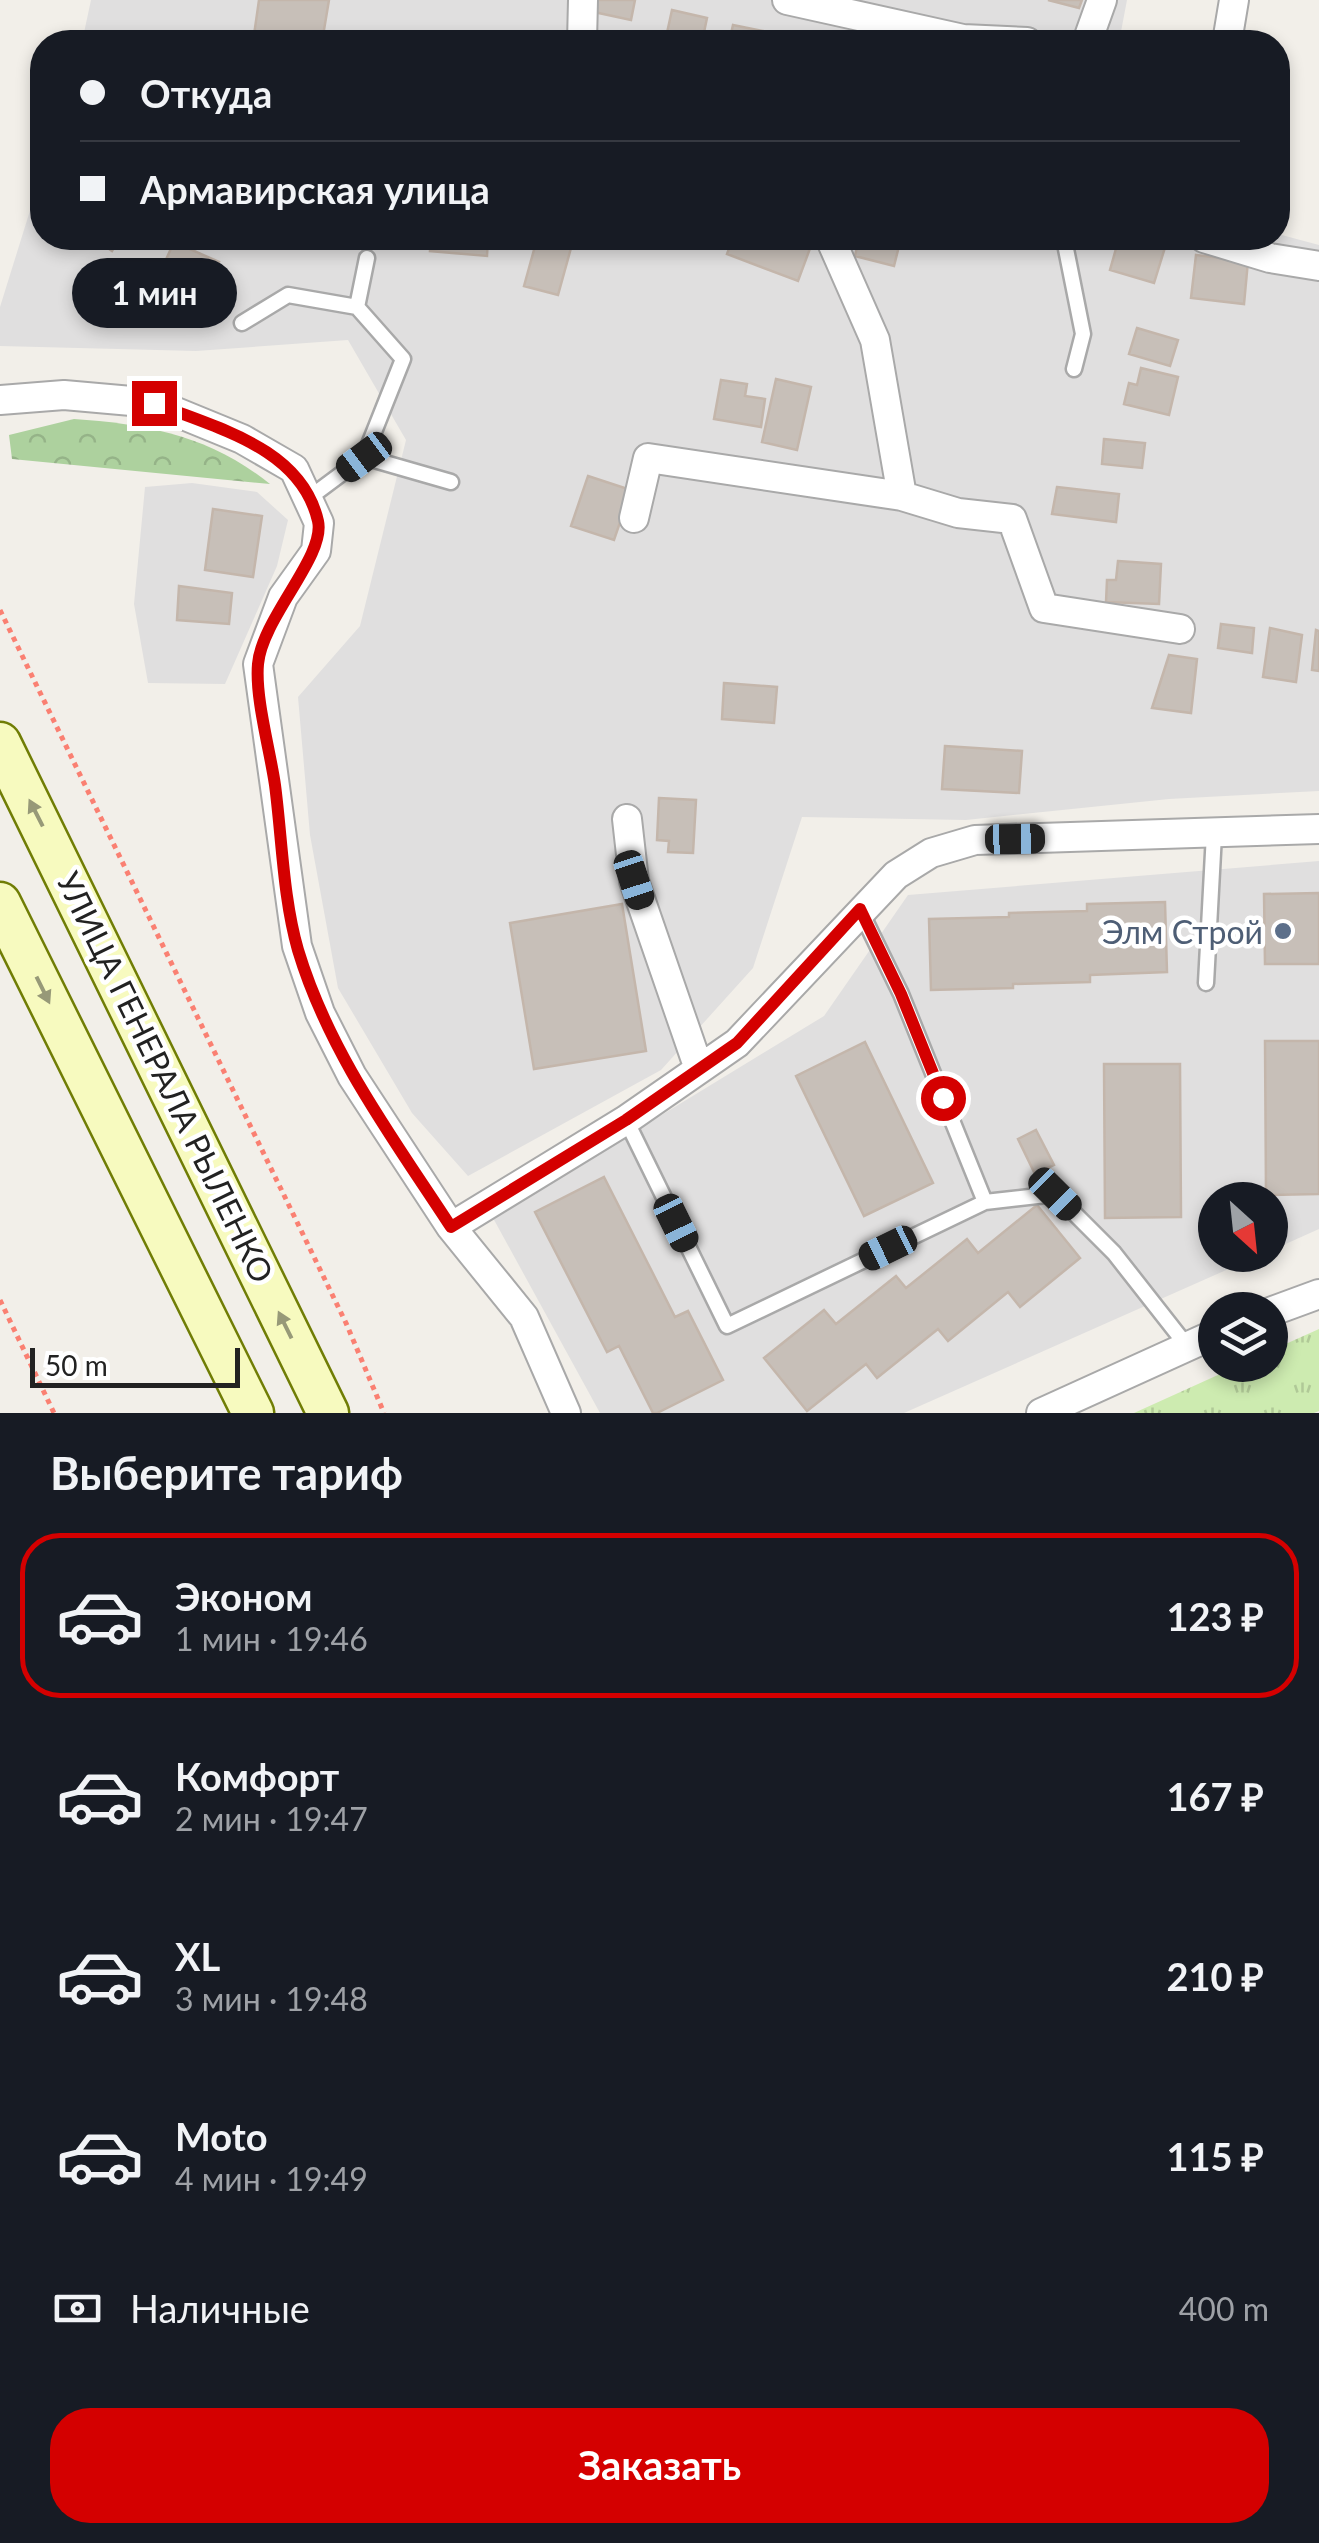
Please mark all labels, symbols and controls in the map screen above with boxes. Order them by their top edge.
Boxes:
text: Откуда [140,70,272,116]
text: Армавирская улица [140,166,490,212]
callout: 1 мин [72,258,236,328]
text: 1 мин [111,273,198,312]
route end [132,381,177,426]
car [331,427,397,487]
one-way arrow [28,798,45,827]
car [985,823,1045,855]
car [610,847,658,913]
street label: УЛИЦА ГЕНЕРАЛА РЫЛЕНКО [49,865,283,1289]
place label: Элм Строй [1102,912,1263,951]
marker: Элм Строй [1272,920,1294,942]
one-way arrow [35,976,52,1005]
route start [921,1076,966,1121]
car [1023,1162,1087,1226]
north arrow [1198,1182,1288,1272]
map controls [1198,1182,1288,1382]
car [649,1189,703,1257]
car [854,1221,922,1275]
button: layers [1198,1292,1288,1382]
one-way arrow [277,1311,294,1340]
scale bar [30,1343,240,1388]
text: 50 m [45,1348,108,1382]
text: Выберите тариф [50,1446,403,1500]
icon: car [55,1571,145,1661]
text: Эконом [175,1573,313,1619]
text: 123 ₽ [1167,1593,1264,1639]
text: 1 мин · 19:46 [175,1619,368,1658]
icon: car [55,1751,145,1841]
text: Комфорт [175,1753,339,1799]
text: 167 ₽ [1167,1773,1264,1819]
text: 2 мин · 19:47 [175,1799,368,1838]
icon: car [55,1931,145,2021]
text: XL [175,1933,220,1979]
text: 210 ₽ [1167,1953,1264,1999]
text: 3 мин · 19:48 [175,1979,368,2018]
icon: car [55,2111,145,2201]
text: Moto [175,2113,268,2159]
text: 115 ₽ [1167,2133,1264,2179]
text: 4 мин · 19:49 [175,2159,368,2198]
icon: cash [50,2281,105,2336]
text: Наличные [130,2285,310,2331]
text: 400 m [1179,2289,1269,2328]
button: Заказать [50,2408,1269,2523]

